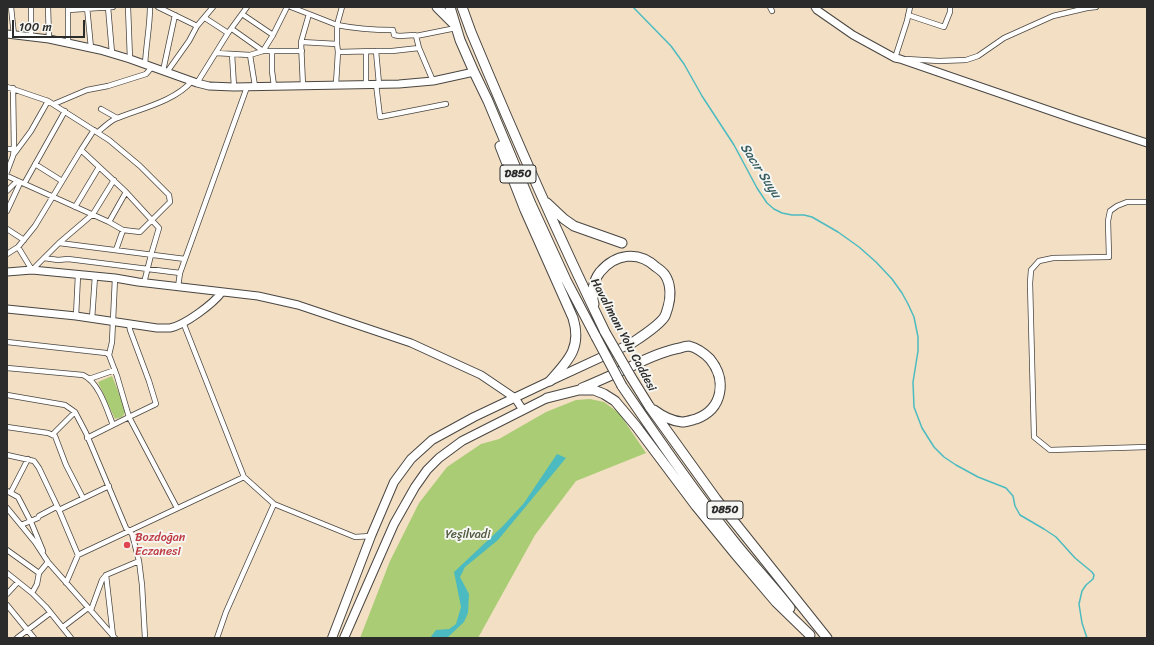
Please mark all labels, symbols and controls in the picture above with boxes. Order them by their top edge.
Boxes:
scale bar [14,12,87,38]
text: 100 m [19,16,52,38]
water label: Sacır Suyu [736,141,784,201]
road number: D850 [500,165,536,183]
street label: Havalimanı Yolu Caddesi [587,276,659,394]
road number: D850 [707,501,743,519]
park label: Yeşilvadi [446,528,490,542]
place label: Bozdoğan Eczanesi [135,531,185,559]
marker: Bozdoğan Eczanesi [122,540,132,550]

